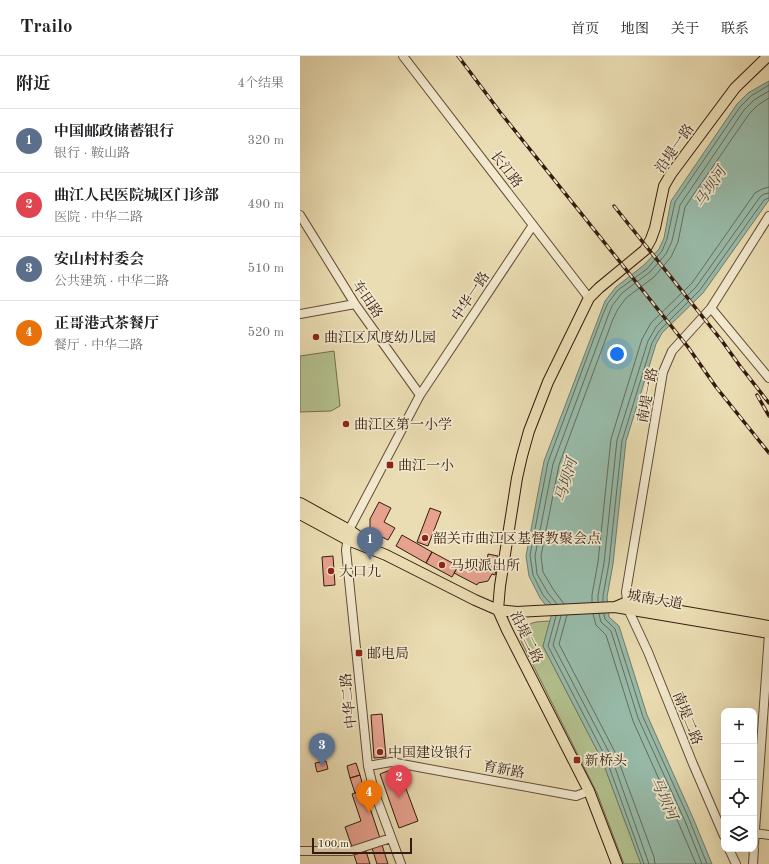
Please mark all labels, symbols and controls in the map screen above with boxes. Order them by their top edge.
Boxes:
text: Trailo [20,18,73,37]
text: 首页 [571,22,599,36]
text: 地图 [621,22,649,36]
text: 关于 [671,22,699,36]
text: 联系 [721,22,749,36]
text: 附近 [16,76,50,93]
text: 4个结果 [237,77,284,90]
street label: 沿堤一路 [652,121,697,176]
text: 中国邮政储蓄银行 [54,125,174,140]
text: 1 [25,134,33,147]
text: 320 m [247,134,284,147]
text: 银行 · 鞍山路 [54,147,130,160]
street label: 长江路 [488,148,525,191]
water label: 马坝河 [691,161,732,211]
text: 曲江人民医院城区门诊部 [54,189,219,204]
text: 2 [25,198,33,211]
text: 490 m [247,198,284,211]
text: 医院 · 中华二路 [54,211,143,224]
text: 安山村村委会 [54,253,144,268]
text: 3 [25,262,33,275]
text: 510 m [247,262,284,275]
street label: 中华一路 [449,269,492,324]
text: 公共建筑 · 中华二路 [54,275,169,288]
street label: 车田路 [350,278,386,321]
text: 正哥港式茶餐厅 [54,317,159,332]
text: 4 [25,326,33,339]
text: 520 m [247,326,284,339]
place label: 曲江区风度幼儿园 [324,330,436,345]
marker: 曲江区风度幼儿园 [311,332,321,342]
text: 餐厅 · 中华二路 [54,339,143,352]
your location [607,344,627,364]
street label: 南堤一路 [635,366,660,424]
place label: 曲江区第一小学 [354,417,452,432]
marker: 曲江区第一小学 [341,419,351,429]
water label: 马坝河 [552,453,582,504]
place label: 曲江一小 [398,458,454,473]
marker: 曲江一小 [385,460,395,470]
pin: 1 [357,527,383,560]
place label: 韶关市曲江区基督教聚会点 [433,531,601,546]
marker: 韶关市曲江区基督教聚会点 [420,533,430,543]
place label: 马坝派出所 [450,558,520,573]
marker: 马坝派出所 [437,560,447,570]
place label: 大口九 [339,564,381,579]
marker: 大口九 [326,566,336,576]
street label: 城南大道 [626,587,684,612]
street label: 沿堤二路 [508,609,546,666]
place label: 邮电局 [367,646,409,661]
marker: 邮电局 [354,648,364,658]
street label: 中华二路 [338,672,359,730]
street label: 南堤二路 [670,689,705,747]
map controls [721,708,757,852]
button: + [721,708,757,744]
pin: 3 [309,733,335,766]
button: − [721,744,757,780]
place label: 中国建设银行 [388,745,472,760]
marker: 中国建设银行 [375,747,385,757]
place label: 新桥头 [585,753,627,768]
marker: 新桥头 [572,755,582,765]
street label: 育新路 [482,758,526,781]
pin: 2 [386,765,412,798]
water label: 马坝河 [647,774,682,825]
pin: 4 [356,780,382,813]
button: locate [721,780,757,816]
button: layers [721,816,757,852]
scale bar [312,836,412,855]
text: 100 m [318,839,349,850]

